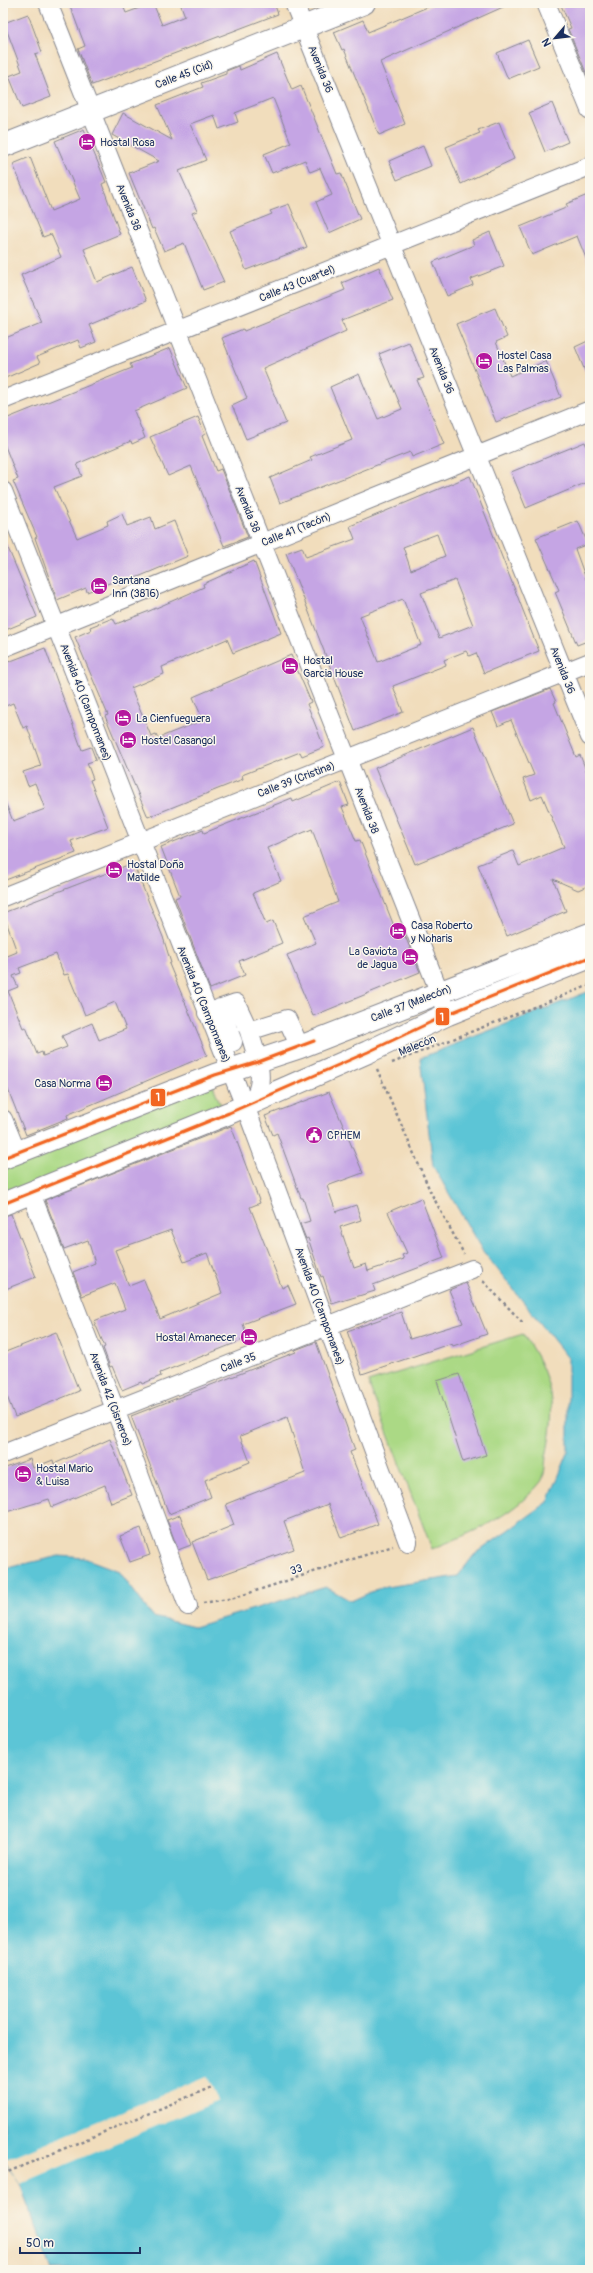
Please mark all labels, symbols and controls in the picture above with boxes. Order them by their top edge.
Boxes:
north arrow [535,18,575,58]
text: N [539,36,554,49]
street label: Avenida 36 [305,43,336,95]
street label: Calle 45 (Cid) [153,57,215,91]
hotel icon: Hostal Rosa [77,132,97,152]
place label: Hostal Rosa [100,136,155,149]
street label: Avenida 38 [113,182,144,233]
street label: Calle 43 (Cuartel) [257,262,337,305]
street label: Avenida 36 [426,344,457,396]
place label: Hostel Casa Las Palmas [497,349,552,375]
hotel icon: Hostel Casa Las Palmas [474,351,494,371]
street label: Avenida 38 [232,484,263,535]
street label: Calle 41 (Tacón) [260,510,333,549]
place label: Santana Inn (3816) [112,574,160,600]
hotel icon: Santana Inn (3816) [89,576,109,596]
street label: Avenida 40 (Campomanes) [57,642,114,763]
street label: Avenida 36 [547,644,578,696]
place label: Hostal Garcia House [303,654,364,680]
hotel icon: Hostal Garcia House [280,656,300,676]
hotel icon: La Cienfueguera [113,708,133,728]
place label: La Cienfueguera [136,712,210,725]
hotel icon: Hostel Casangol [118,730,138,750]
place label: Hostel Casangol [141,734,216,747]
street label: Calle 39 (Cristina) [256,759,337,800]
street label: Avenida 38 [352,785,382,836]
place label: Hostal Doña Matilde [127,858,184,884]
hotel icon: Hostal Doña Matilde [104,860,124,880]
place label: Casa Roberto y Noharis [410,919,473,945]
hotel icon: Casa Roberto y Noharis [388,921,408,941]
street label: Avenida 40 (Campomanes) [174,944,233,1065]
place label: La Gaviota de Jagua [349,945,397,971]
hotel icon: La Gaviota de Jagua [400,947,420,967]
street label: Calle 37 (Malecón) [369,982,453,1025]
line badge: 1 [435,1007,450,1026]
text: 1 [440,1011,444,1024]
street label: Malecón [397,1032,438,1059]
hotel icon: Casa Norma [94,1073,114,1093]
place label: Casa Norma [35,1077,91,1090]
line badge: 1 [150,1088,166,1107]
text: 1 [156,1091,160,1104]
public building icon: CPHEM [304,1125,324,1145]
place label: CPHEM [327,1129,361,1142]
street label: Avenida 40 (Campomanes) [292,1245,347,1367]
hotel icon: Hostal Amanecer [239,1327,259,1347]
place label: Hostal Amanecer [156,1331,236,1344]
street label: Avenida 42 (Cisneros) [87,1350,134,1448]
street label: Calle 35 [219,1350,258,1375]
place label: Hostal Mario & Luisa [36,1462,93,1488]
hotel icon: Hostal Mario & Luisa [13,1464,33,1484]
street label: 33 [288,1561,304,1578]
scale bar [20,2229,140,2255]
text: 50 m [26,2236,54,2251]

